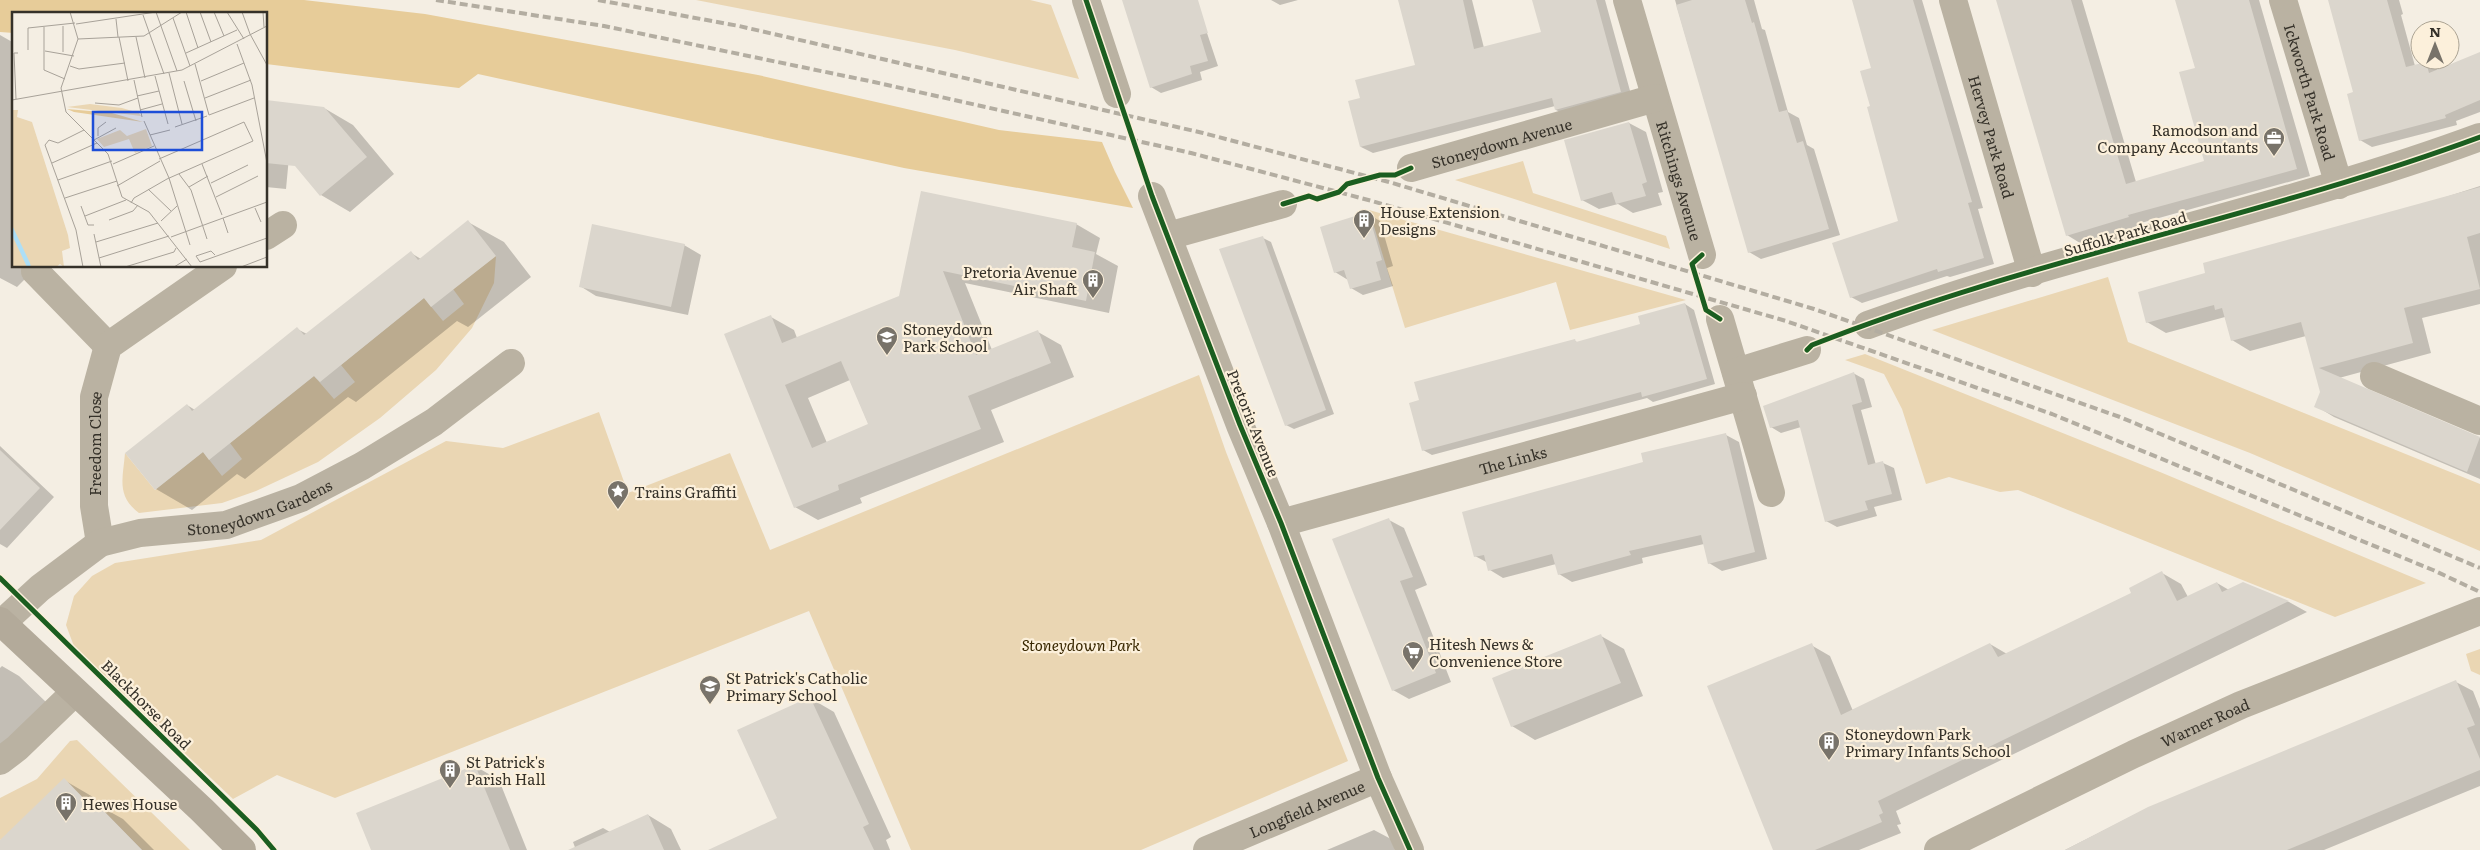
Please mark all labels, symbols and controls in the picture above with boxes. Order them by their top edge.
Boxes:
inset map [12,12,268,268]
north arrow [2410,20,2460,70]
street label: Ickworth Park Road [2279,21,2342,163]
text: N [2429,21,2441,41]
street label: Hervey Park Road [1964,72,2021,201]
street label: Stoneydown Avenue [1428,111,1575,173]
street label: Ritchings Avenue [1651,117,1709,243]
place label: Ramodson and Company Accountants [2097,118,2258,158]
office icon: Ramodson and Company Accountants [2262,126,2286,157]
place label: House Extension Designs [1380,200,1500,240]
street label: Suffolk Park Road [2061,204,2189,262]
building icon: House Extension Designs [1352,208,1376,239]
place label: Pretoria Avenue Air Shaft [963,260,1077,300]
building icon: Pretoria Avenue Air Shaft [1081,268,1105,299]
place label: Stoneydown Park School [903,317,993,357]
school or university icon: Stoneydown Park School [875,325,899,356]
street label: Pretoria Avenue [1222,366,1286,480]
street label: Freedom Close [82,388,107,496]
street label: The Links [1476,439,1549,480]
street label: Stoneydown Gardens [186,472,336,540]
place icon: Trains Graffiti [606,479,630,510]
place label: Trains Graffiti [634,480,737,503]
place label: Hitesh News & Convenience Store [1429,632,1563,672]
park label: Stoneydown Park [1022,633,1141,656]
supermarket icon: Hitesh News & Convenience Store [1401,640,1425,671]
street label: Blackhorse Road [97,654,197,754]
place label: St Patrick's Catholic Primary School [726,666,868,706]
school or university icon: St Patrick's Catholic Primary School [698,674,722,705]
street label: Warner Road [2157,691,2252,752]
place label: Stoneydown Park Primary Infants School [1845,722,2011,762]
building icon: Stoneydown Park Primary Infants School [1817,730,1841,761]
place label: St Patrick's Parish Hall [466,750,546,790]
building icon: St Patrick's Parish Hall [438,758,462,789]
street label: Longfield Avenue [1245,773,1368,843]
building icon: Hewes House [54,791,78,822]
place label: Hewes House [82,792,178,815]

